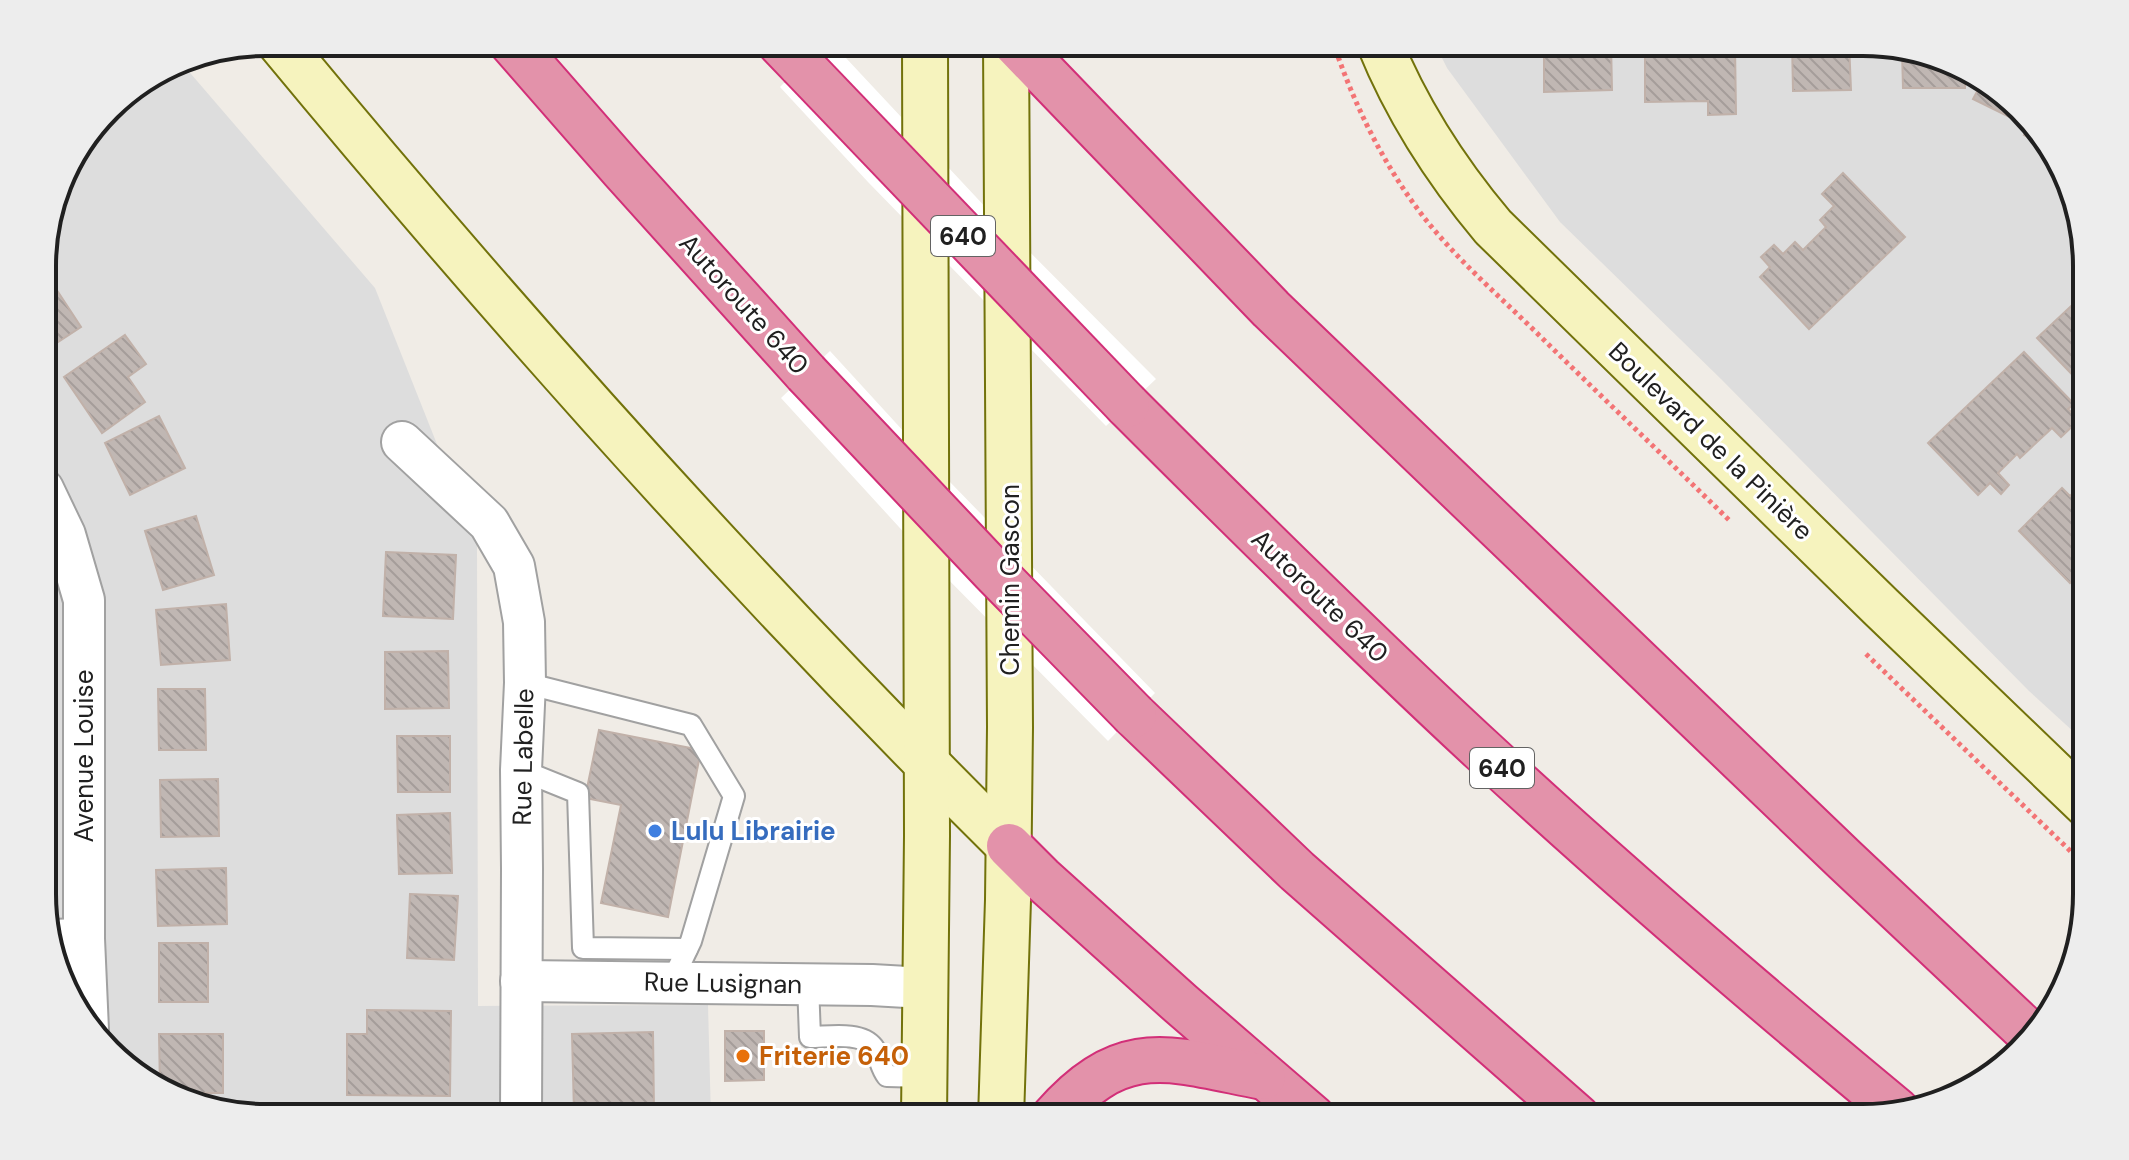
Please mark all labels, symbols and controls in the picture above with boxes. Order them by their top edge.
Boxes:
road number: 640 [931,216,995,256]
street label: Autoroute 640 [672,226,816,382]
street label: Boulevard de la Pinière [1602,334,1820,548]
street label: Chemin Gascon [993,484,1027,676]
street label: Autoroute 640 [1244,522,1396,670]
street label: Avenue Louise [67,670,101,842]
street label: Rue Labelle [505,688,541,826]
road number: 640 [1470,748,1534,788]
place label: Lulu Librairie [671,814,836,848]
marker: Lulu Librairie [646,822,664,840]
street label: Rue Lusignan [644,965,802,1001]
place label: Friterie 640 [759,1039,909,1073]
marker: Friterie 640 [734,1047,752,1065]

